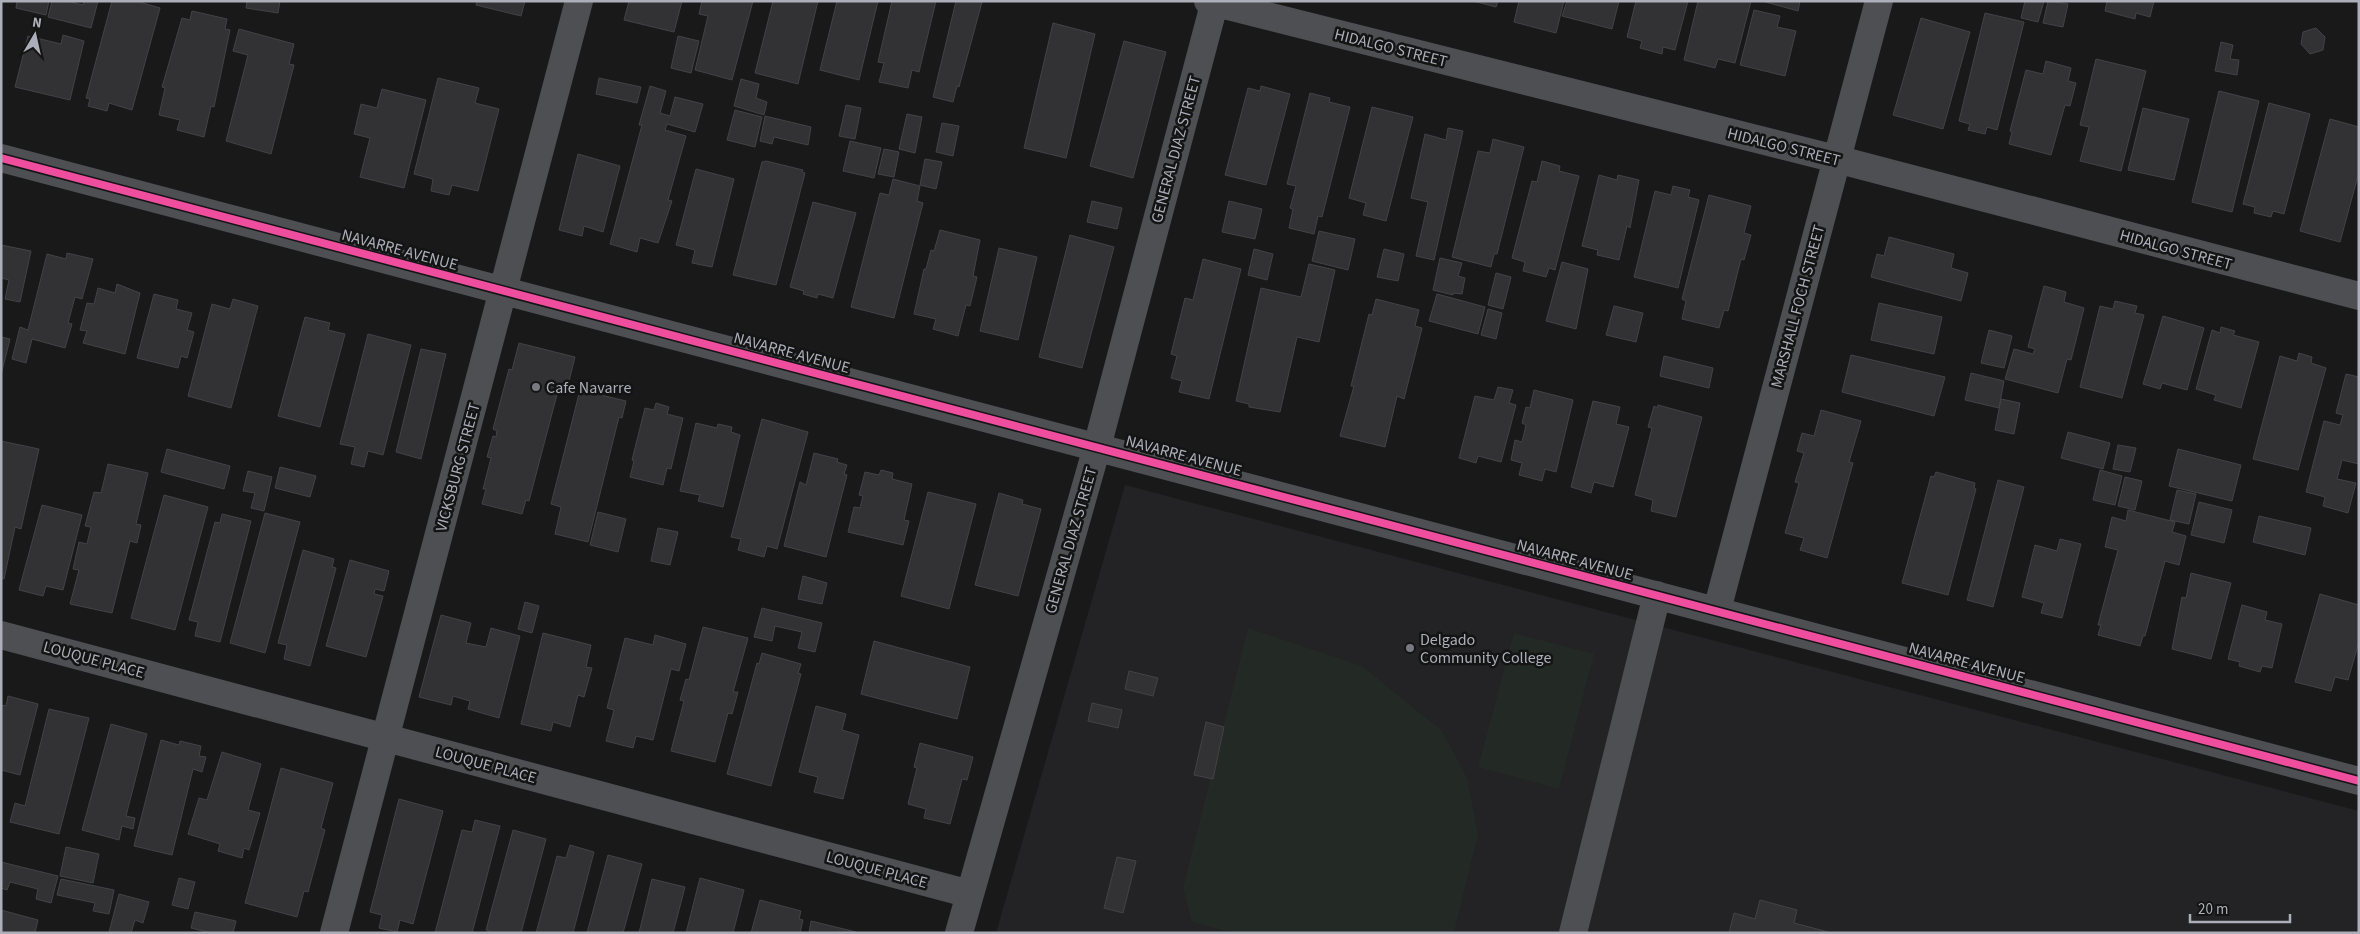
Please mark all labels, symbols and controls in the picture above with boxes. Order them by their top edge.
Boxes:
north arrow [10,10,60,60]
text: N [31,13,43,34]
street label: HIDALGO STREET [1332,23,1450,73]
street label: GENERAL DIAZ STREET [1146,73,1206,225]
street label: HIDALGO STREET [1725,122,1843,172]
street label: MARSHALL FOCH STREET [1766,222,1830,390]
street label: NAVARRE AVENUE [339,224,460,276]
street label: HIDALGO STREET [2117,224,2235,276]
street label: NAVARRE AVENUE [731,327,852,379]
place label: Cafe Navarre [546,377,631,399]
marker: Cafe Navarre [530,381,542,393]
street label: VICKSBURG STREET [430,400,486,534]
street label: NAVARRE AVENUE [1123,430,1244,482]
street label: GENERAL DIAZ STREET [1039,464,1103,616]
street label: NAVARRE AVENUE [1514,534,1635,586]
place label: Delgado Community College [1420,629,1551,669]
street label: LOUQUE PLACE [41,636,147,684]
street label: NAVARRE AVENUE [1906,637,2027,689]
marker: Delgado Community College [1404,642,1416,654]
street label: LOUQUE PLACE [433,741,539,789]
street label: LOUQUE PLACE [824,846,930,894]
scale bar [2190,892,2290,924]
text: 20 m [2198,899,2228,920]

